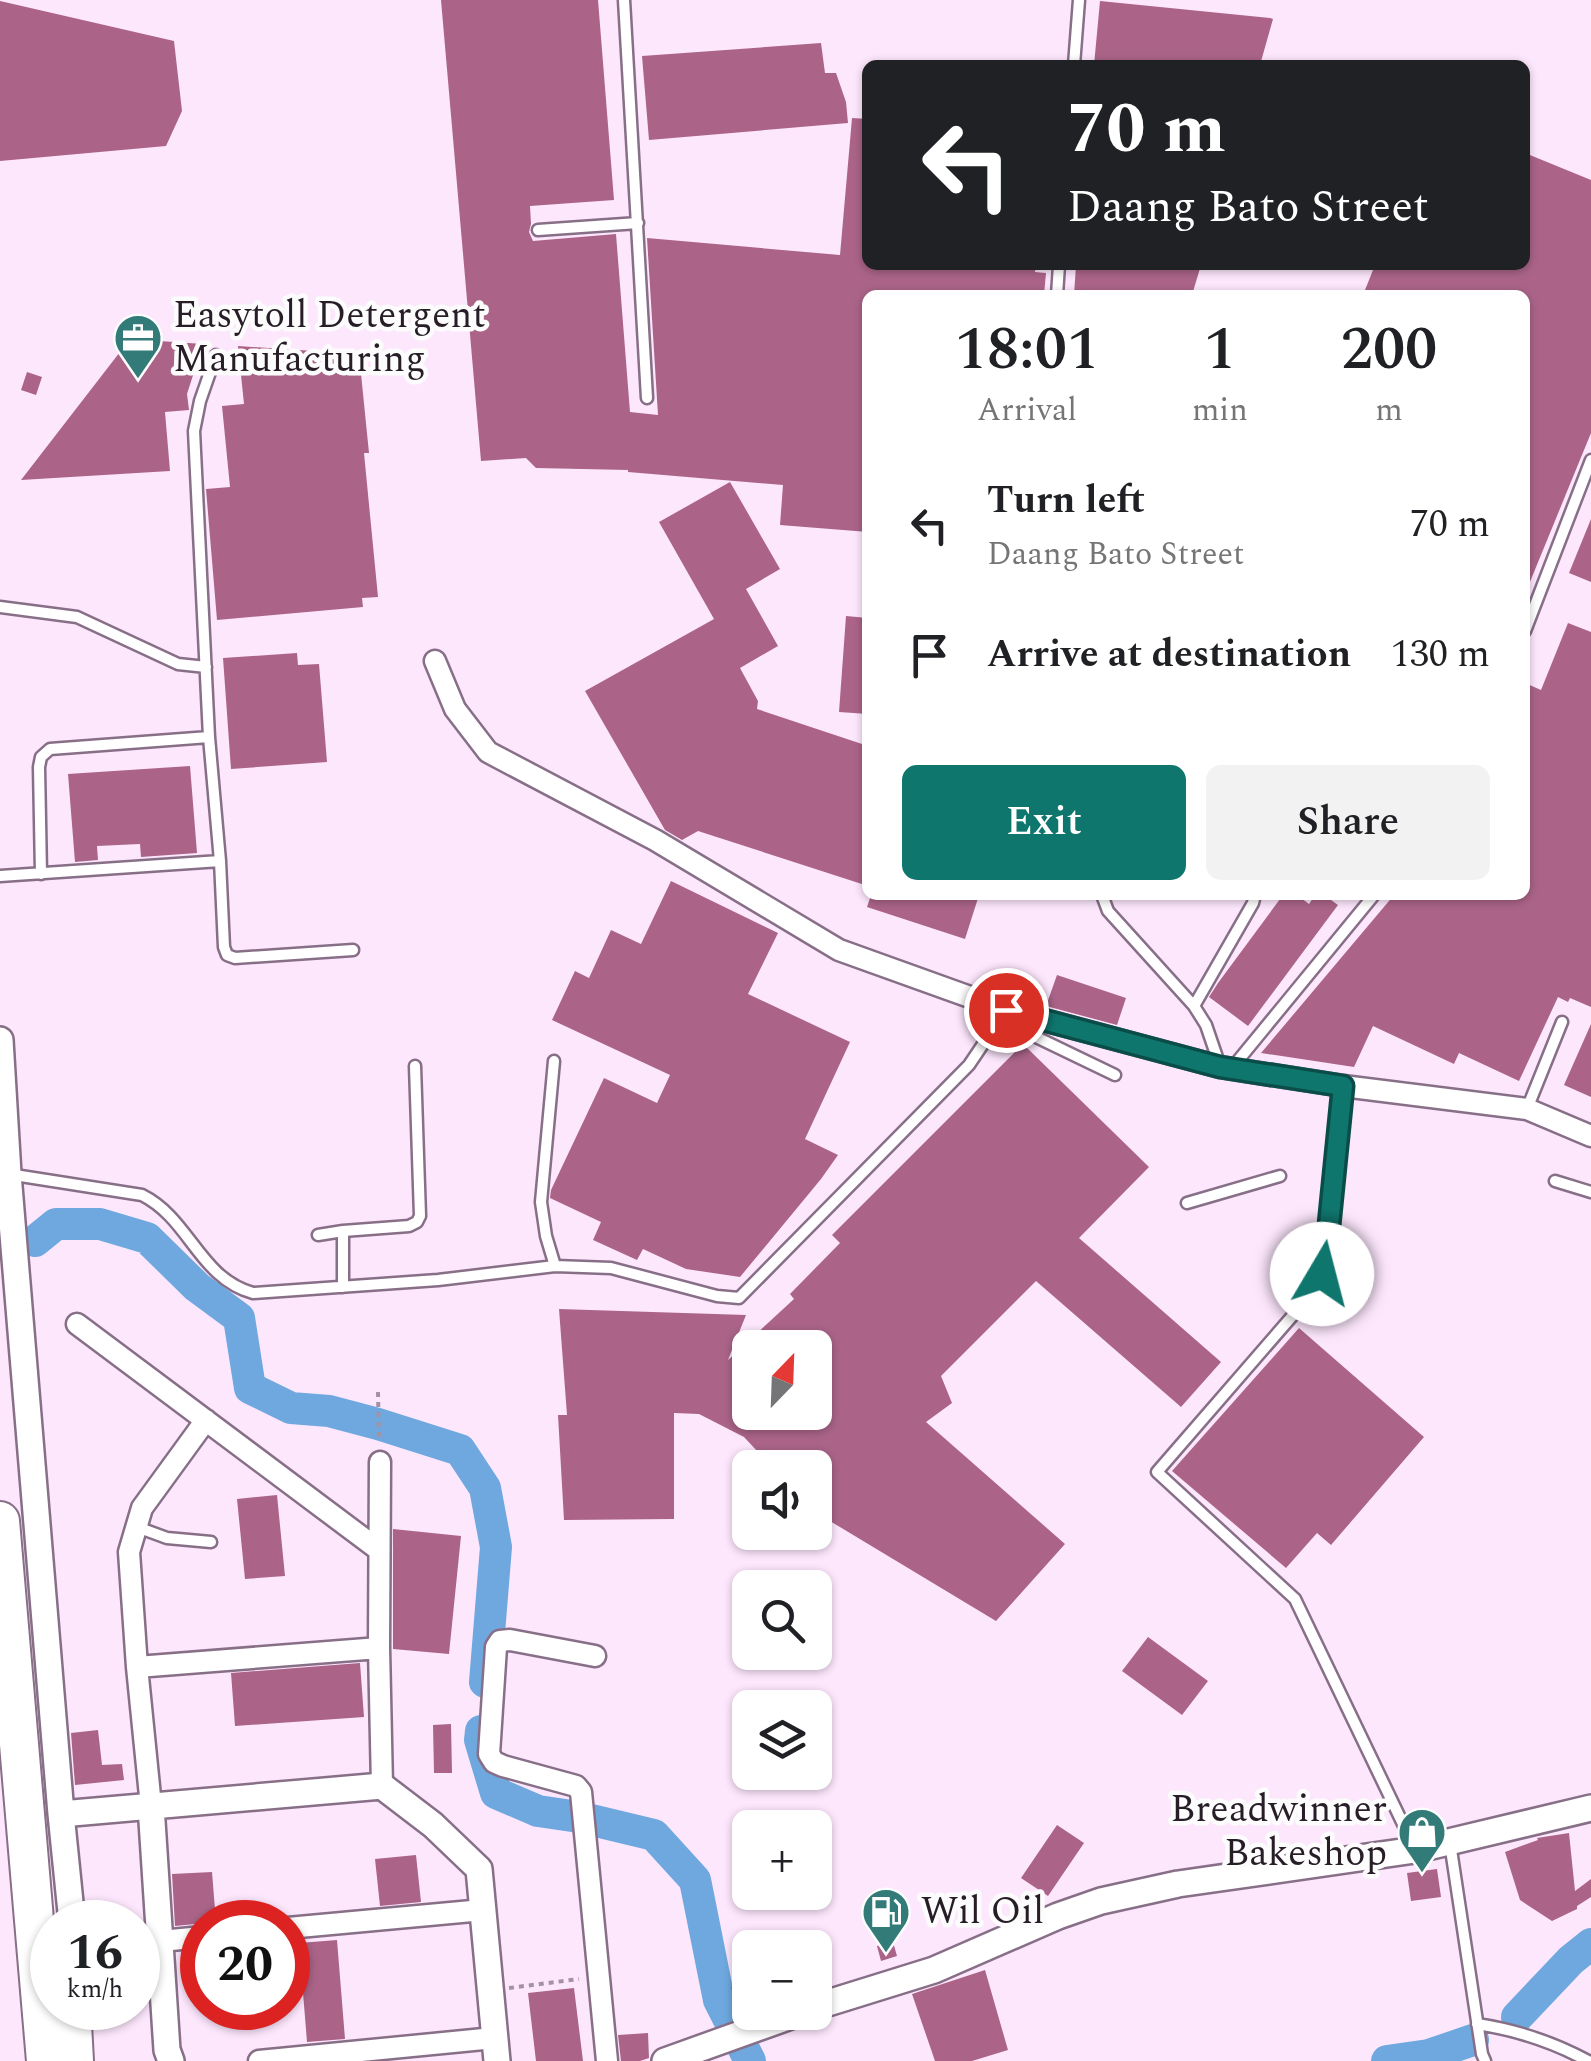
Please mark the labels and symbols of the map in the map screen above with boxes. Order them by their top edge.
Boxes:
place label: Easytoll Detergent Manufacturing [173,287,486,389]
office icon: Easytoll Detergent Manufacturing [112,312,164,380]
pin [964,968,1049,1053]
position arrow [1270,1222,1374,1326]
north arrow [732,1330,832,1430]
place label: Breadwinner Bakeshop [1170,1781,1387,1883]
shop icon: Breadwinner Bakeshop [1396,1806,1448,1874]
place label: Wil Oil [921,1883,1044,1941]
fuel station icon: Wil Oil [860,1886,912,1954]
speed limit sign: 20 [180,1900,310,2030]

